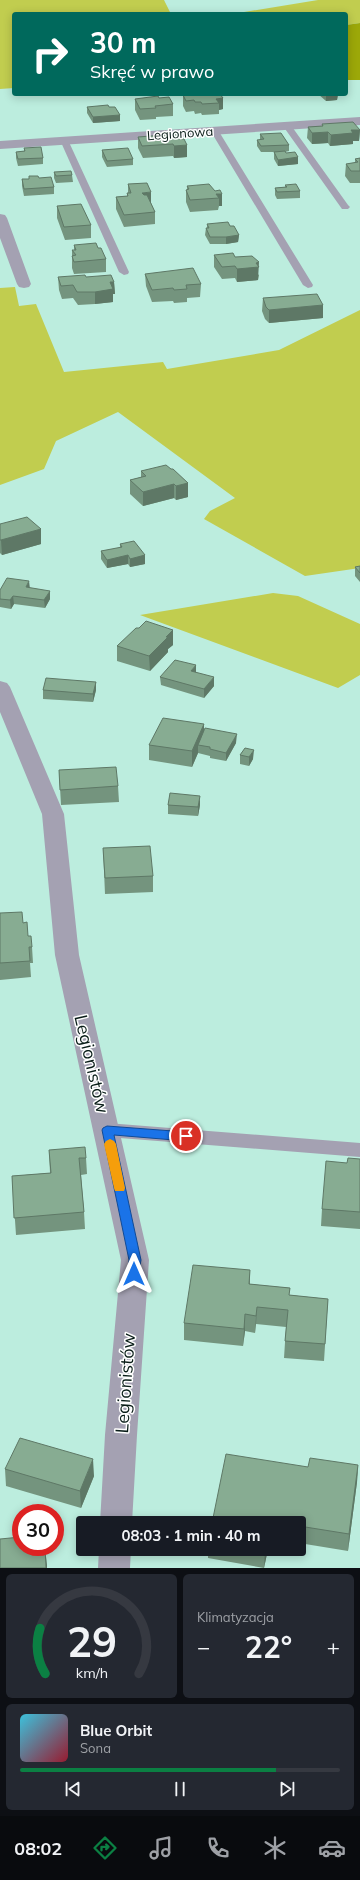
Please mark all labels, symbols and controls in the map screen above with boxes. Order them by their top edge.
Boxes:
text: 30 m [90,25,156,60]
icon: right [24,28,76,80]
text: Skręć w prawo [90,60,214,83]
street label: Legionowa [146,123,214,143]
street label: Legionistów [69,1012,115,1116]
pin [169,1119,203,1153]
icon: arrive [175,1125,197,1147]
position arrow [113,1253,155,1295]
street label: Legionistów [110,1332,140,1434]
speed limit sign: 30 [12,1504,64,1556]
text: 08:03 · 1 min · 40 m [122,1526,260,1545]
text: Klimatyzacja [197,1609,274,1625]
text: 29 [67,1615,116,1667]
text: 22° [245,1628,292,1666]
text: − [197,1633,210,1661]
text: + [327,1633,340,1661]
text: km/h [75,1664,108,1682]
text: Blue Orbit [80,1721,152,1740]
text: Sona [80,1740,111,1756]
icon: previous [62,1778,84,1800]
icon: pause [169,1778,191,1800]
icon: next [276,1778,298,1800]
icon: directions [91,1834,119,1862]
icon: music [147,1834,175,1862]
icon: phone [204,1834,232,1862]
icon: climate [261,1834,289,1862]
icon: car [318,1834,346,1862]
text: 08:02 [14,1837,62,1860]

